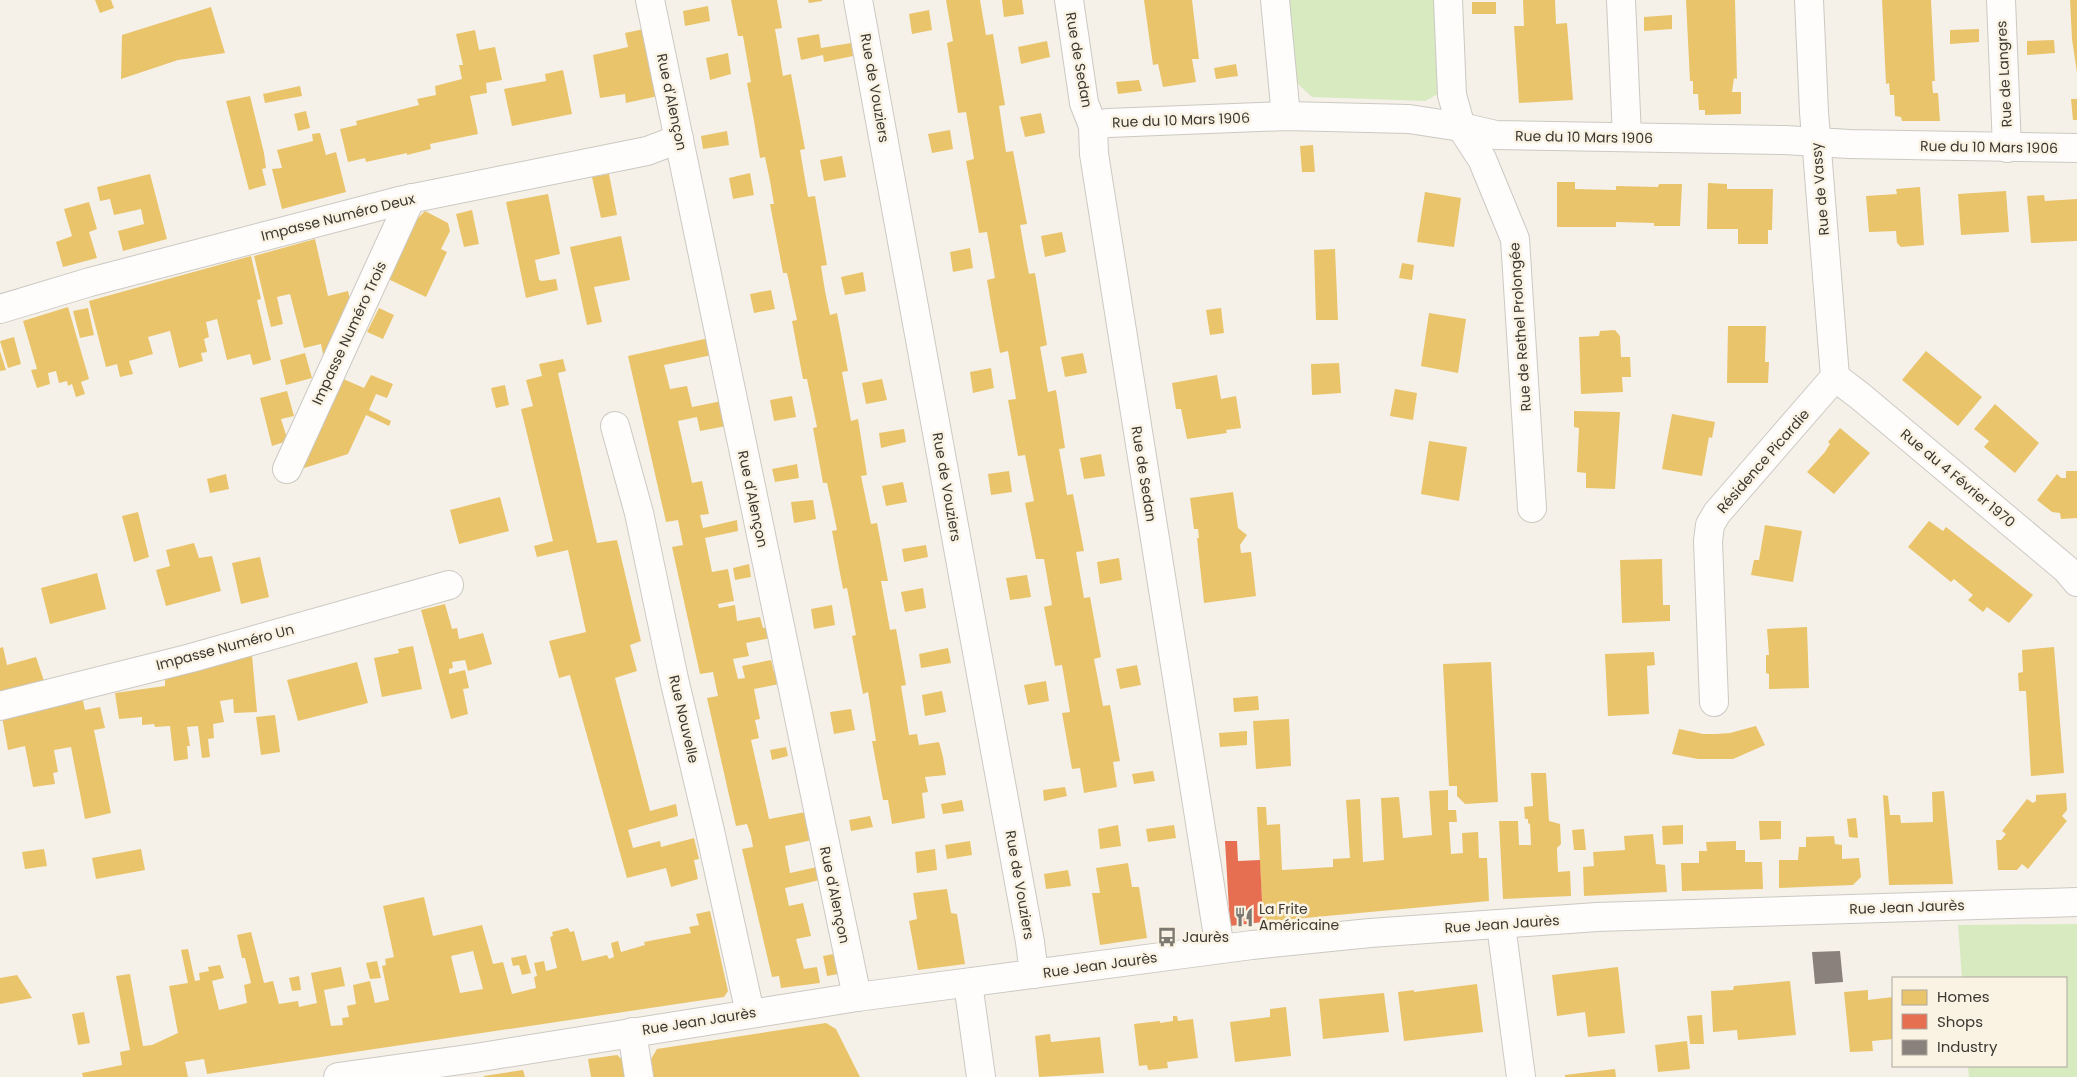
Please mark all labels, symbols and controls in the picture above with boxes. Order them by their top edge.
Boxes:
street label: Rue de Sedan [1061,11,1097,109]
street label: Rue de Langres [1991,20,2017,128]
street label: Rue de Vouziers [856,32,894,144]
street label: Rue d'Alençon [652,52,692,152]
street label: Rue du 10 Mars 1906 [1112,108,1250,132]
street label: Rue du 10 Mars 1906 [1515,126,1653,148]
street label: Rue du 10 Mars 1906 [1920,136,2058,158]
street label: Rue de Vassy [1806,142,1834,236]
street label: Impasse Numéro Deux [259,188,417,246]
street label: Rue de Rethel Prolongée [1504,242,1536,412]
street label: Impasse Numéro Trois [307,258,391,408]
street label: Résidence Picardie [1712,404,1814,517]
street label: Rue du 4 Février 1970 [1896,424,2020,532]
street label: Rue de Sedan [1127,425,1161,523]
street label: Rue de Vouziers [928,431,966,543]
street label: Rue d'Alençon [733,449,773,549]
street label: Impasse Numéro Un [154,619,296,675]
street label: Rue Nouvelle [664,673,704,765]
street label: Rue de Vouziers [1001,829,1039,941]
street label: Rue d'Alençon [815,845,855,945]
street label: Rue Jean Jaurès [1849,895,1965,919]
place label: La Frite Américaine [1259,899,1340,935]
restaurant icon: La Frite Américaine [1233,906,1255,928]
street label: Rue Jean Jaurès [1444,910,1560,938]
bus stop icon: Jaurès [1156,926,1178,948]
place label: Jaurès [1182,927,1229,947]
street label: Rue Jean Jaurès [1042,947,1158,983]
legend [1892,977,2067,1067]
text: Homes [1937,986,1990,1007]
street label: Rue Jean Jaurès [641,1002,757,1040]
text: Shops [1937,1011,1983,1032]
text: Industry [1937,1036,1998,1057]

